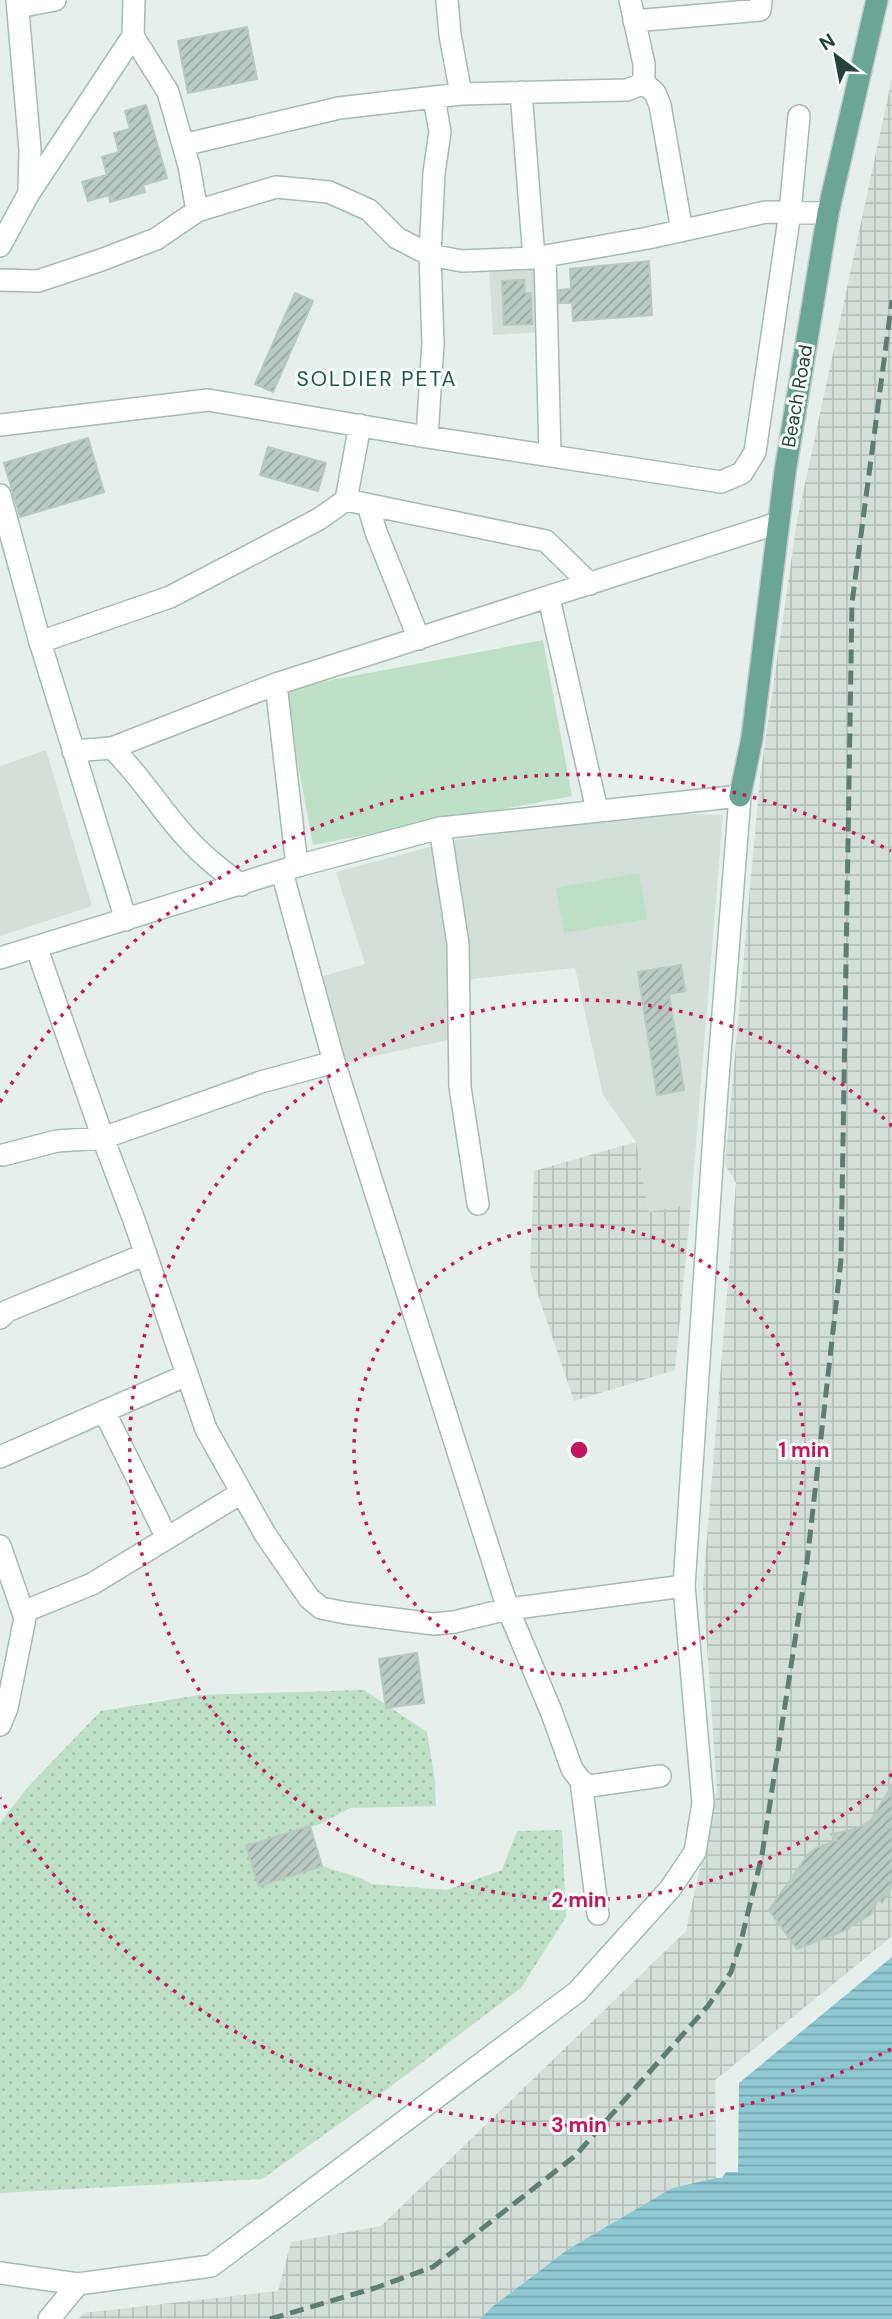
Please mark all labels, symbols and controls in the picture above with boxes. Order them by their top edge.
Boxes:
north arrow [801,21,871,91]
text: N [815,28,840,56]
street label: Beach Road [776,343,818,449]
district label: SOLDIER PETA [297,365,457,393]
text: 1 min [778,1436,830,1464]
centre of rings [567,1438,591,1462]
text: 2 min [551,1886,607,1914]
text: 3 min [551,2111,607,2139]

